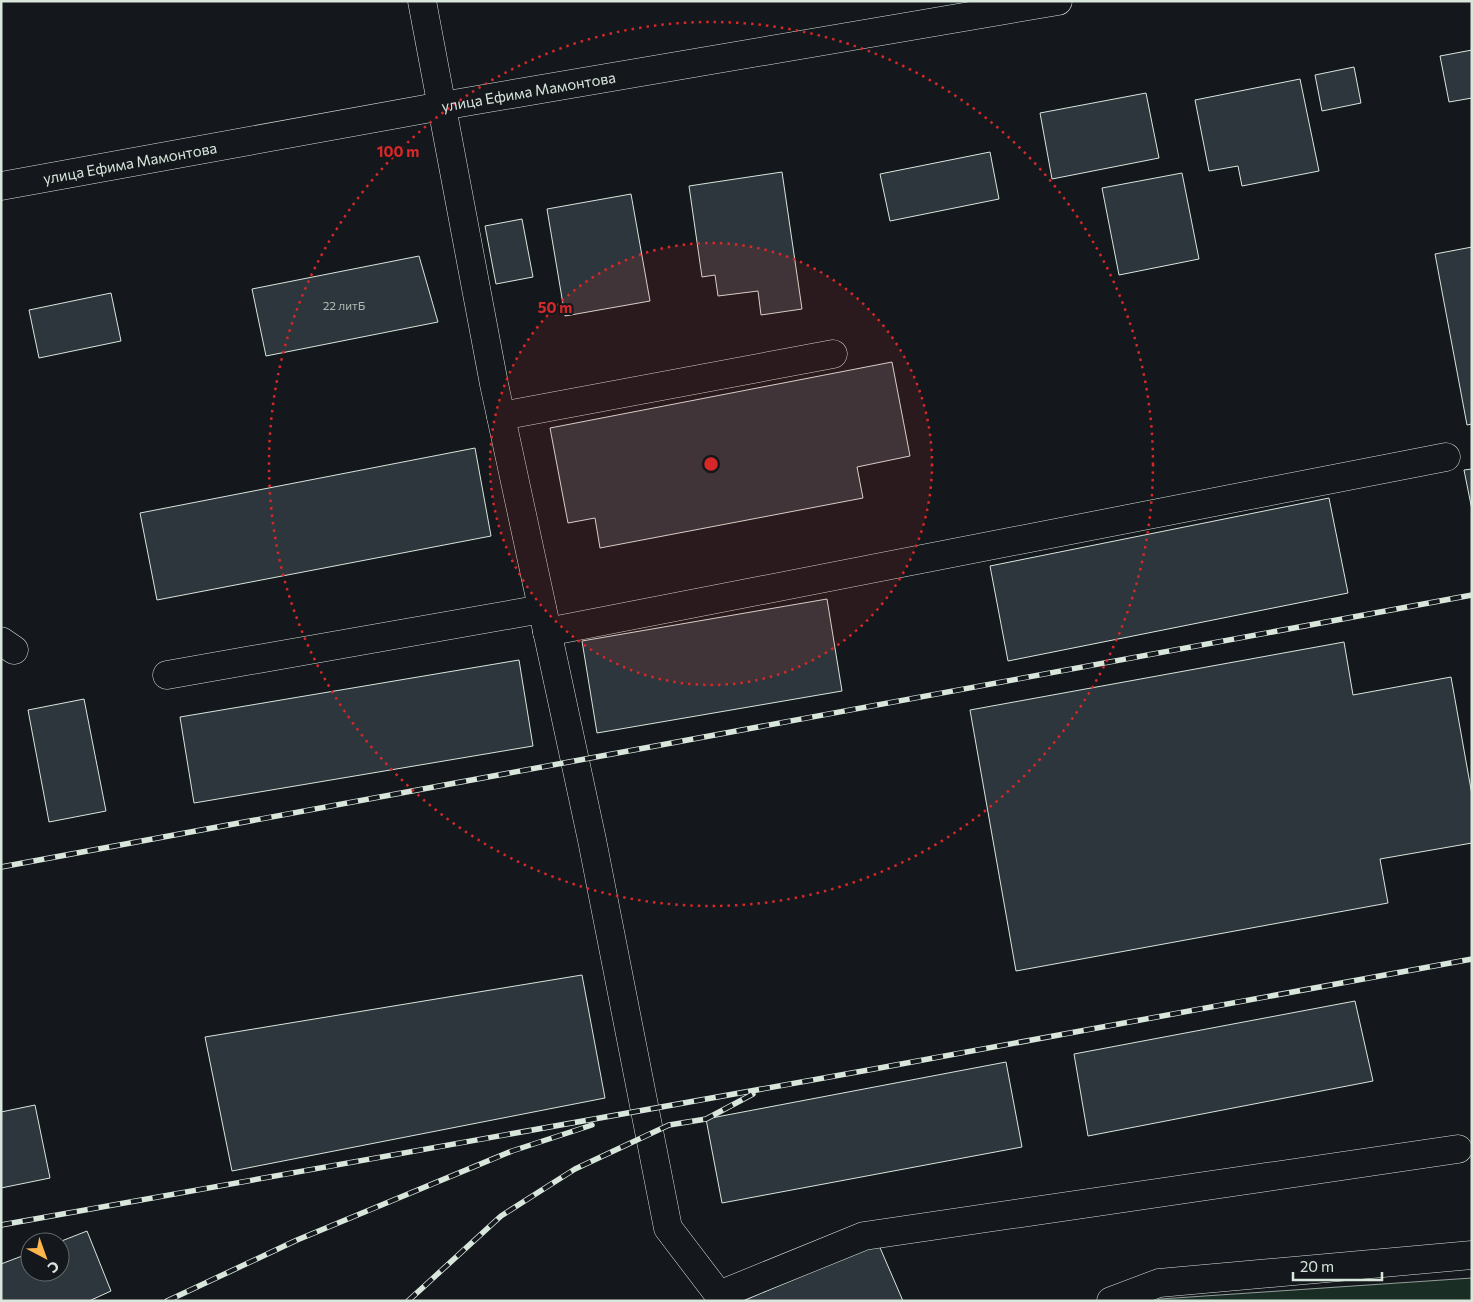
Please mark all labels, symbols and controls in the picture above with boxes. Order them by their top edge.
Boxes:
street label: улица Ефима Мамонтова [440,68,617,115]
street label: улица Ефима Мамонтова [41,138,218,187]
text: 100 m [377,142,419,160]
house number: 22 литБ [323,298,366,312]
text: 50 m [538,298,572,316]
centre of rings [702,455,720,473]
north arrow [20,1232,70,1282]
scale bar [1293,1250,1382,1282]
text: 20 m [1300,1257,1334,1275]
text: С [45,1258,63,1277]

